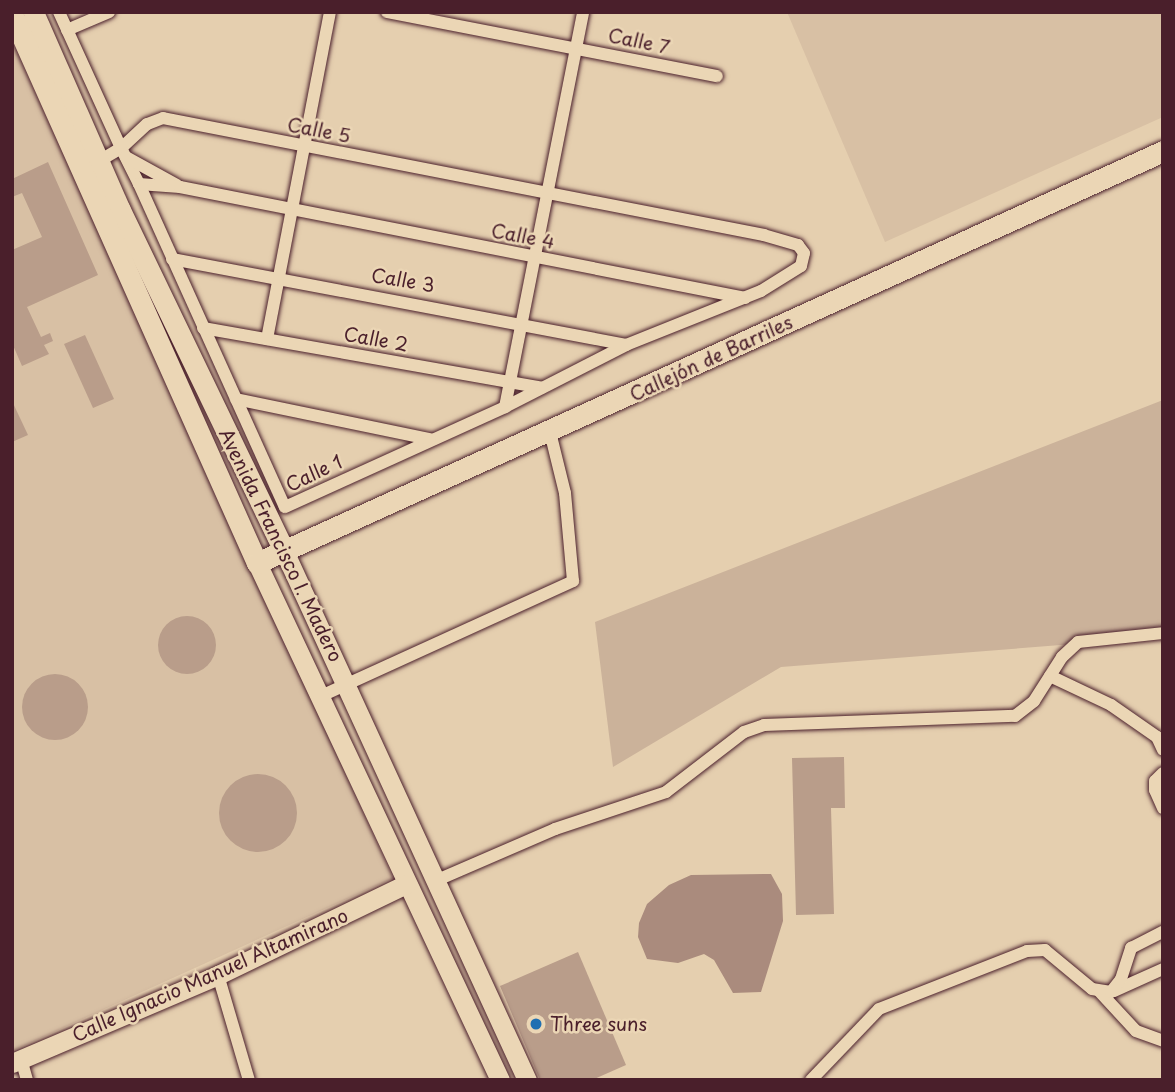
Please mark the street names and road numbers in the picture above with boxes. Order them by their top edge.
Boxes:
street label: Calle 7 [606,23,672,59]
street label: Calle 5 [285,113,353,147]
street label: Calle 4 [489,219,557,253]
street label: Calle 3 [369,263,437,297]
street label: Callejón de Barriles [626,310,796,406]
street label: Calle 2 [342,322,410,356]
street label: Avenida Francisco I. Madero [214,424,348,666]
street label: Calle 1 [282,450,346,496]
street label: Calle Ignacio Manuel Altamirano [67,903,353,1047]

